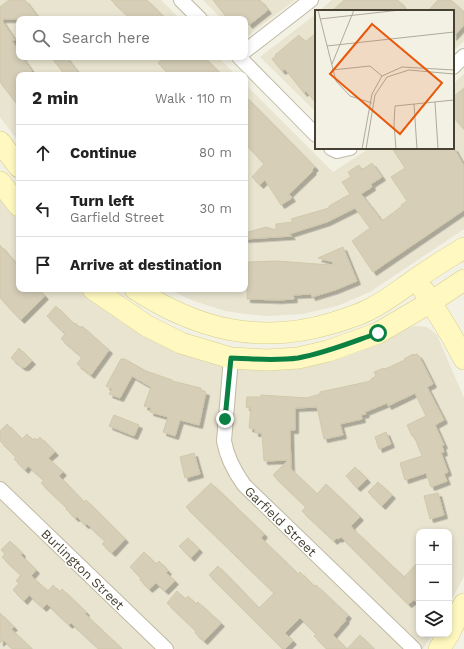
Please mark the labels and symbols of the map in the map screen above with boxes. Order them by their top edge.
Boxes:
inset map [315,10,454,149]
route start [369,324,387,342]
route end [216,410,234,428]
street label: Garfield Street [242,483,320,560]
street label: Burlington Street [38,526,127,613]

